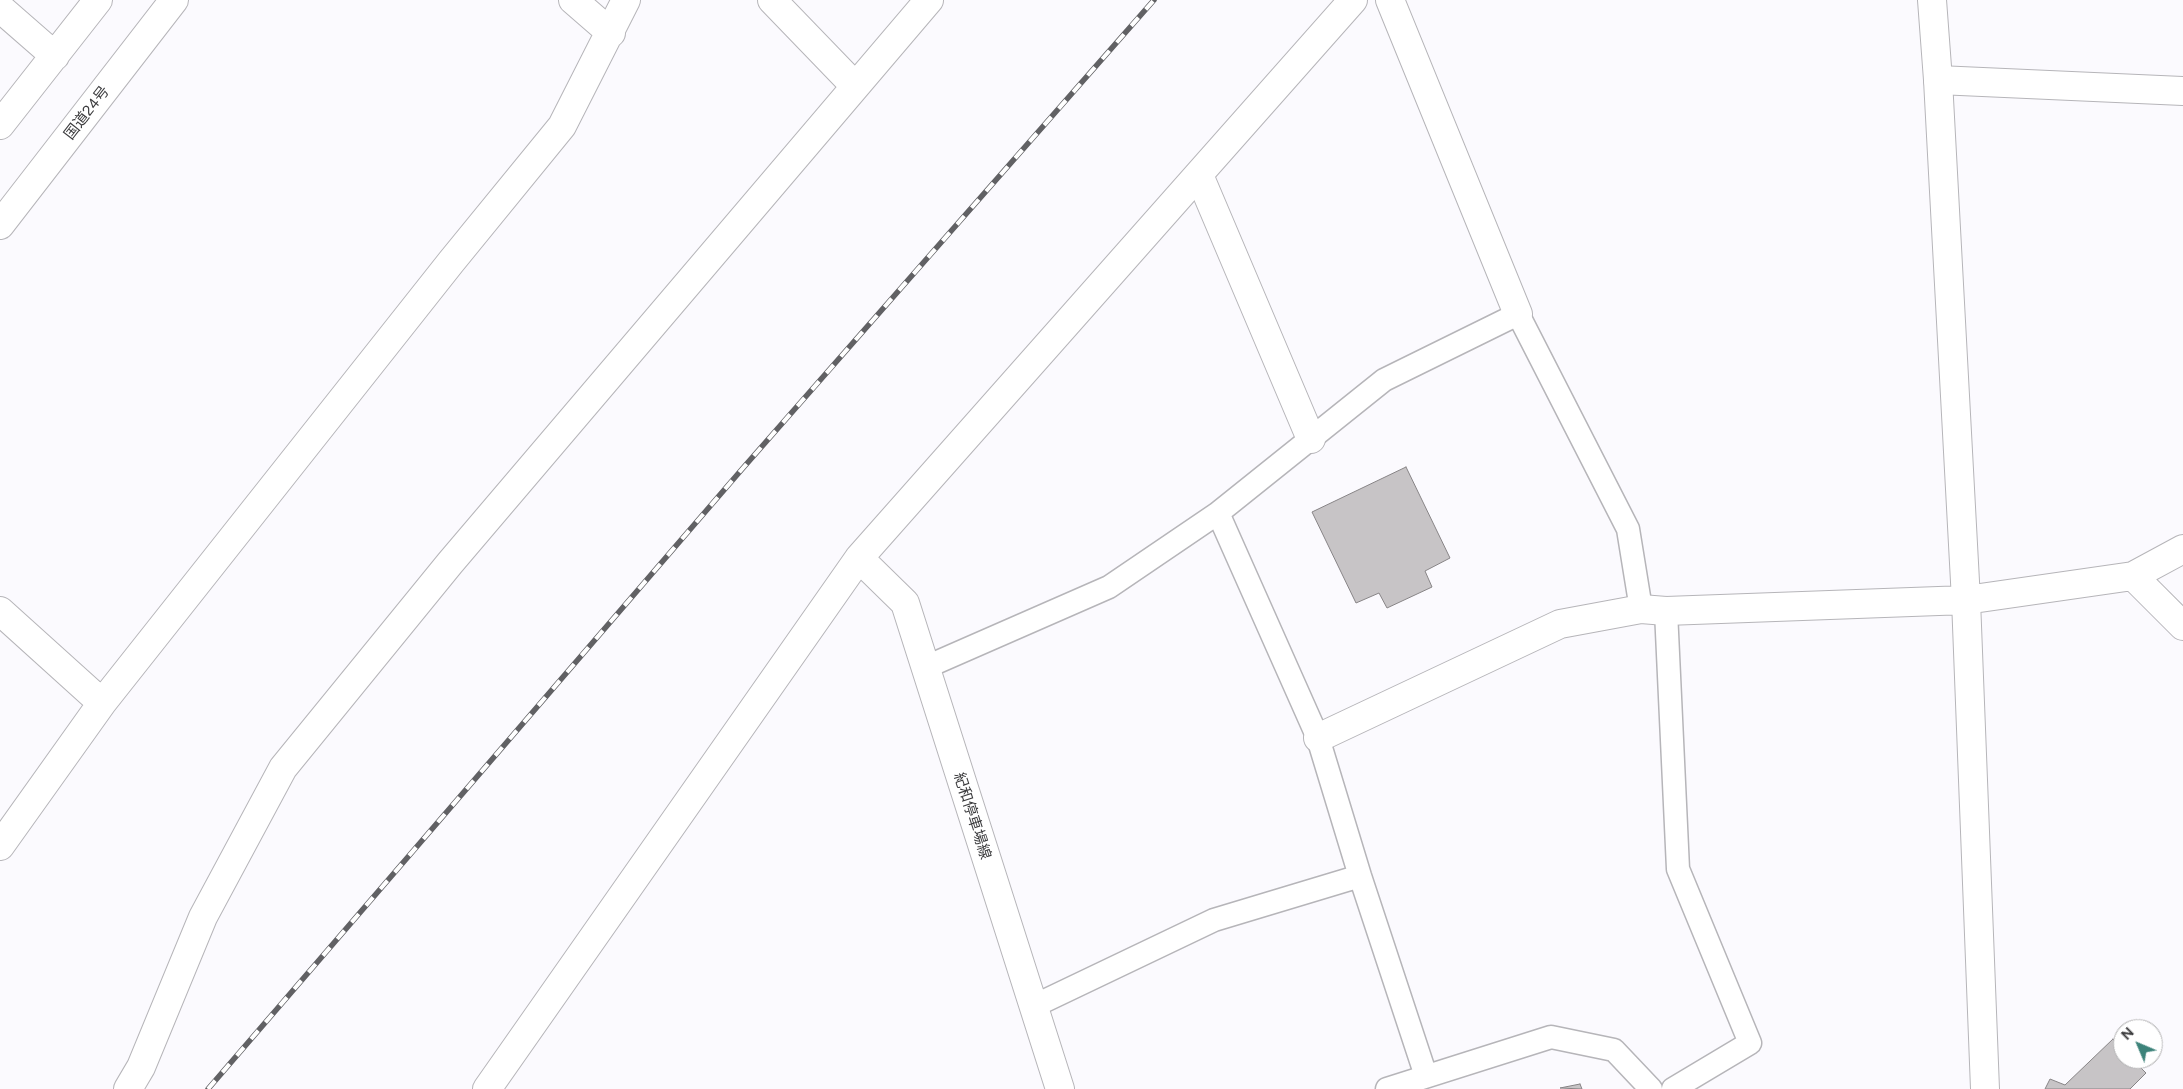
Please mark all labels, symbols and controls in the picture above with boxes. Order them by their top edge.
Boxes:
street label: 国道24号 [61,83,113,143]
street label: 紀和停車場線 [950,770,994,862]
north arrow [2113,1019,2163,1069]
text: N [2118,1024,2138,1044]

